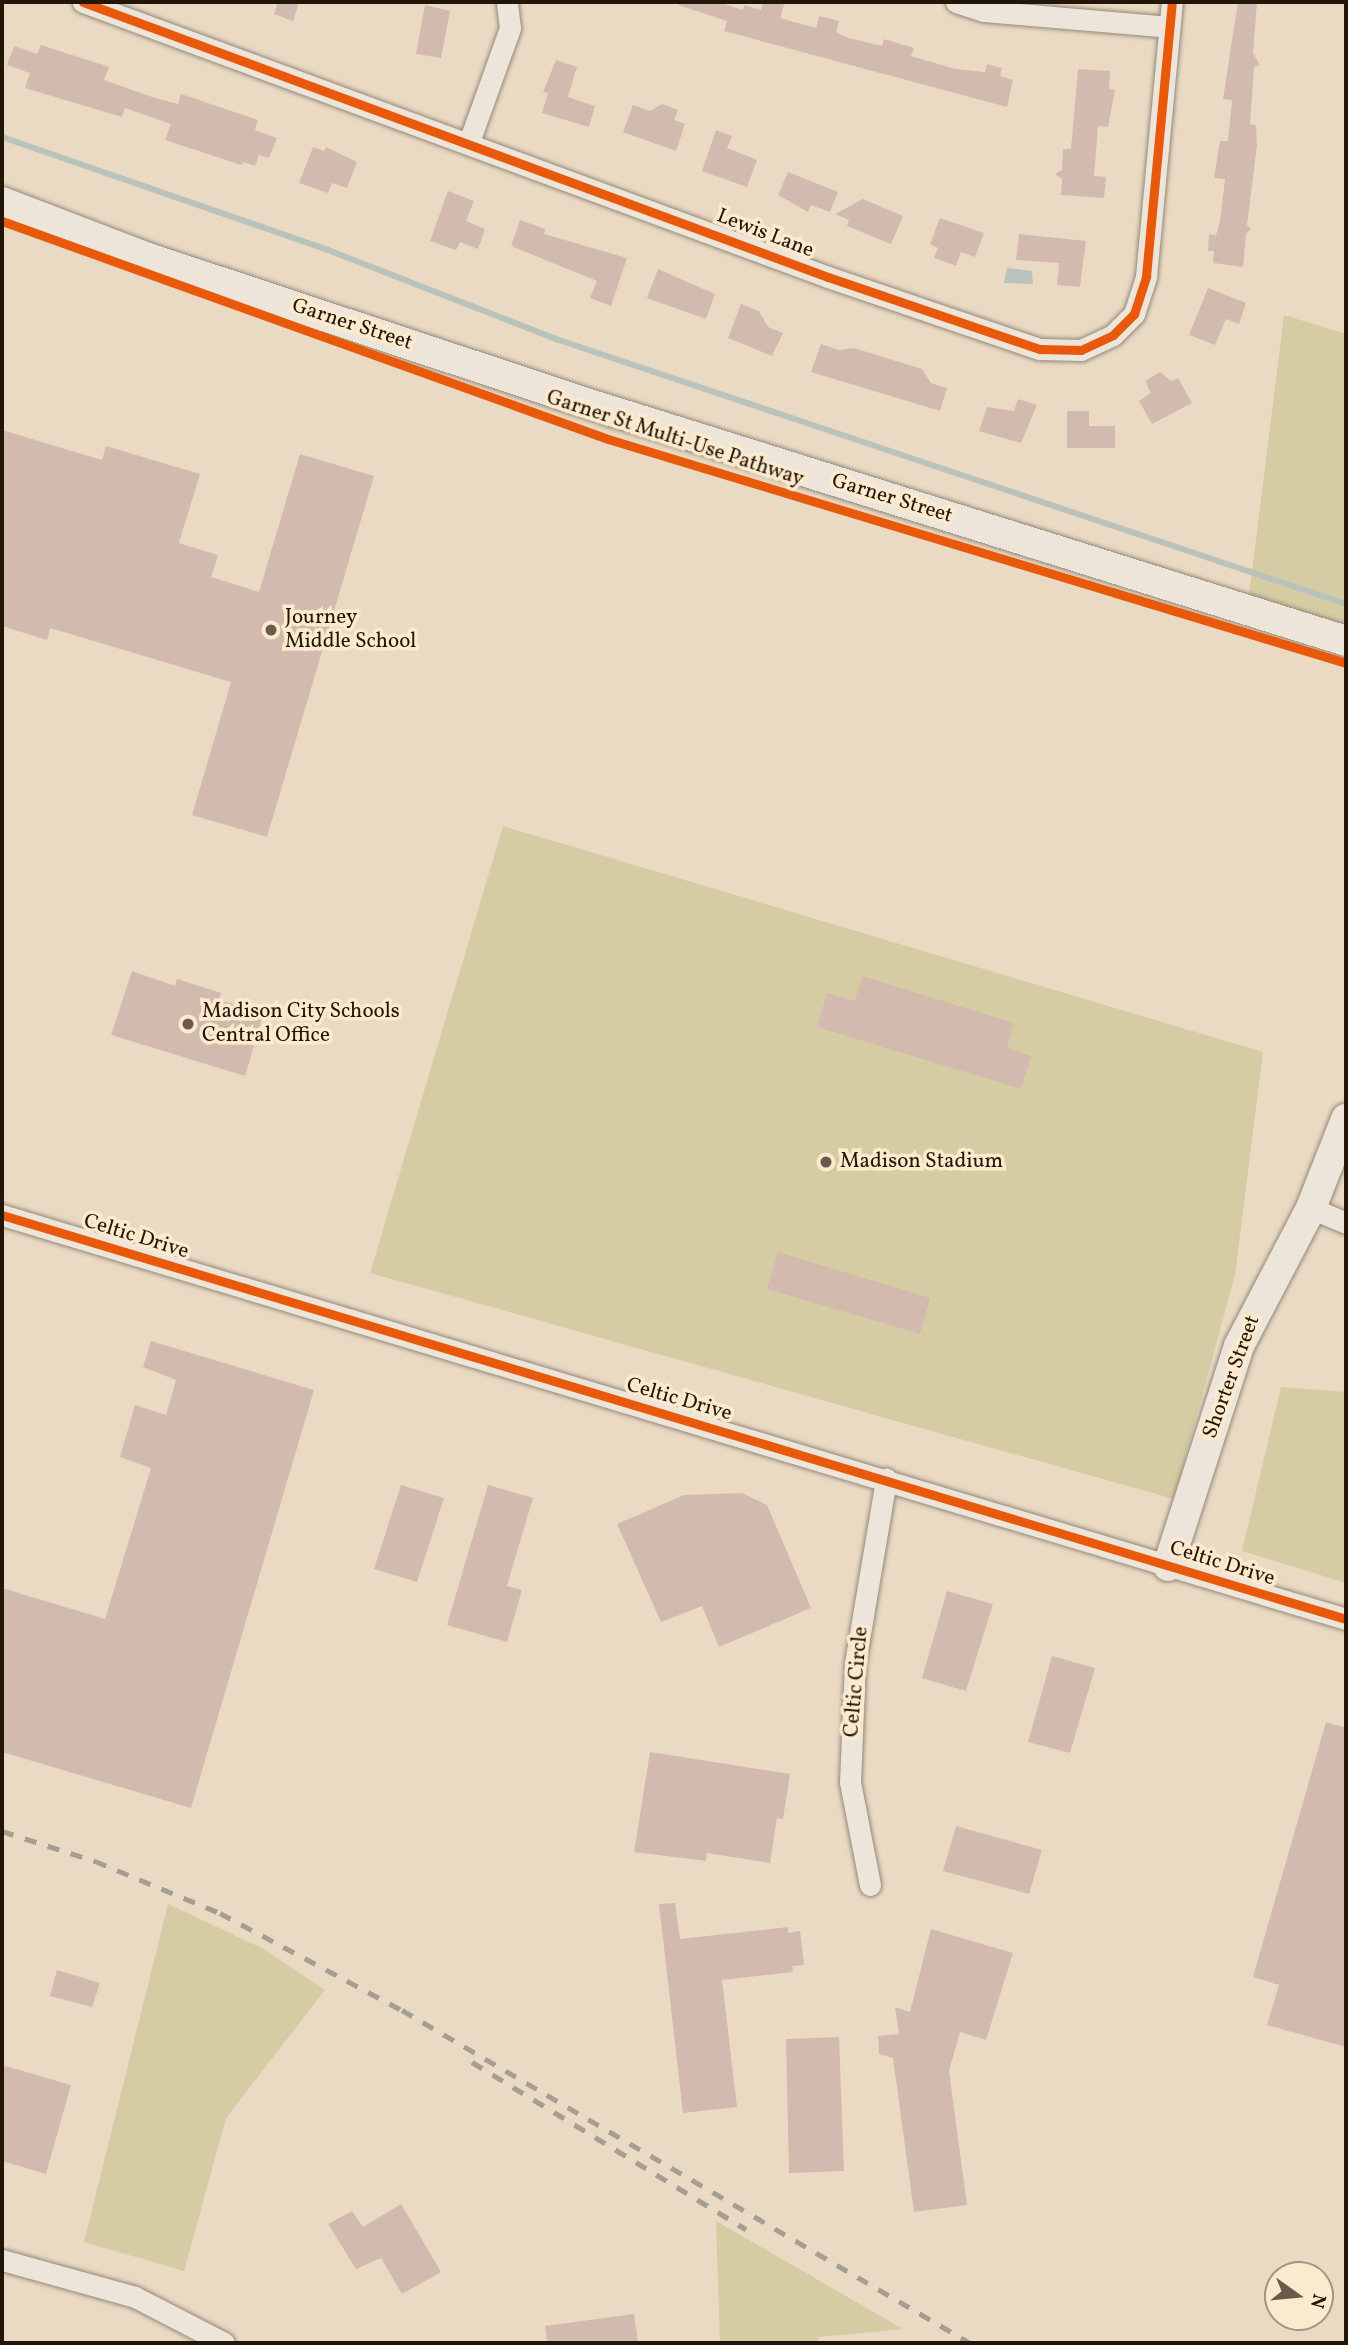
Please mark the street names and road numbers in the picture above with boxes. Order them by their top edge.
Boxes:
street label: Lewis Lane [713,204,817,264]
street label: Garner Street [289,294,415,356]
street label: Garner St Multi-Use Pathway [543,385,807,493]
street label: Garner Street [828,469,956,529]
street label: Celtic Drive [80,1209,192,1265]
street label: Shorter Street [1198,1312,1266,1442]
street label: Celtic Drive [623,1373,735,1427]
street label: Celtic Drive [1166,1536,1278,1592]
street label: Celtic Circle [840,1626,874,1738]

